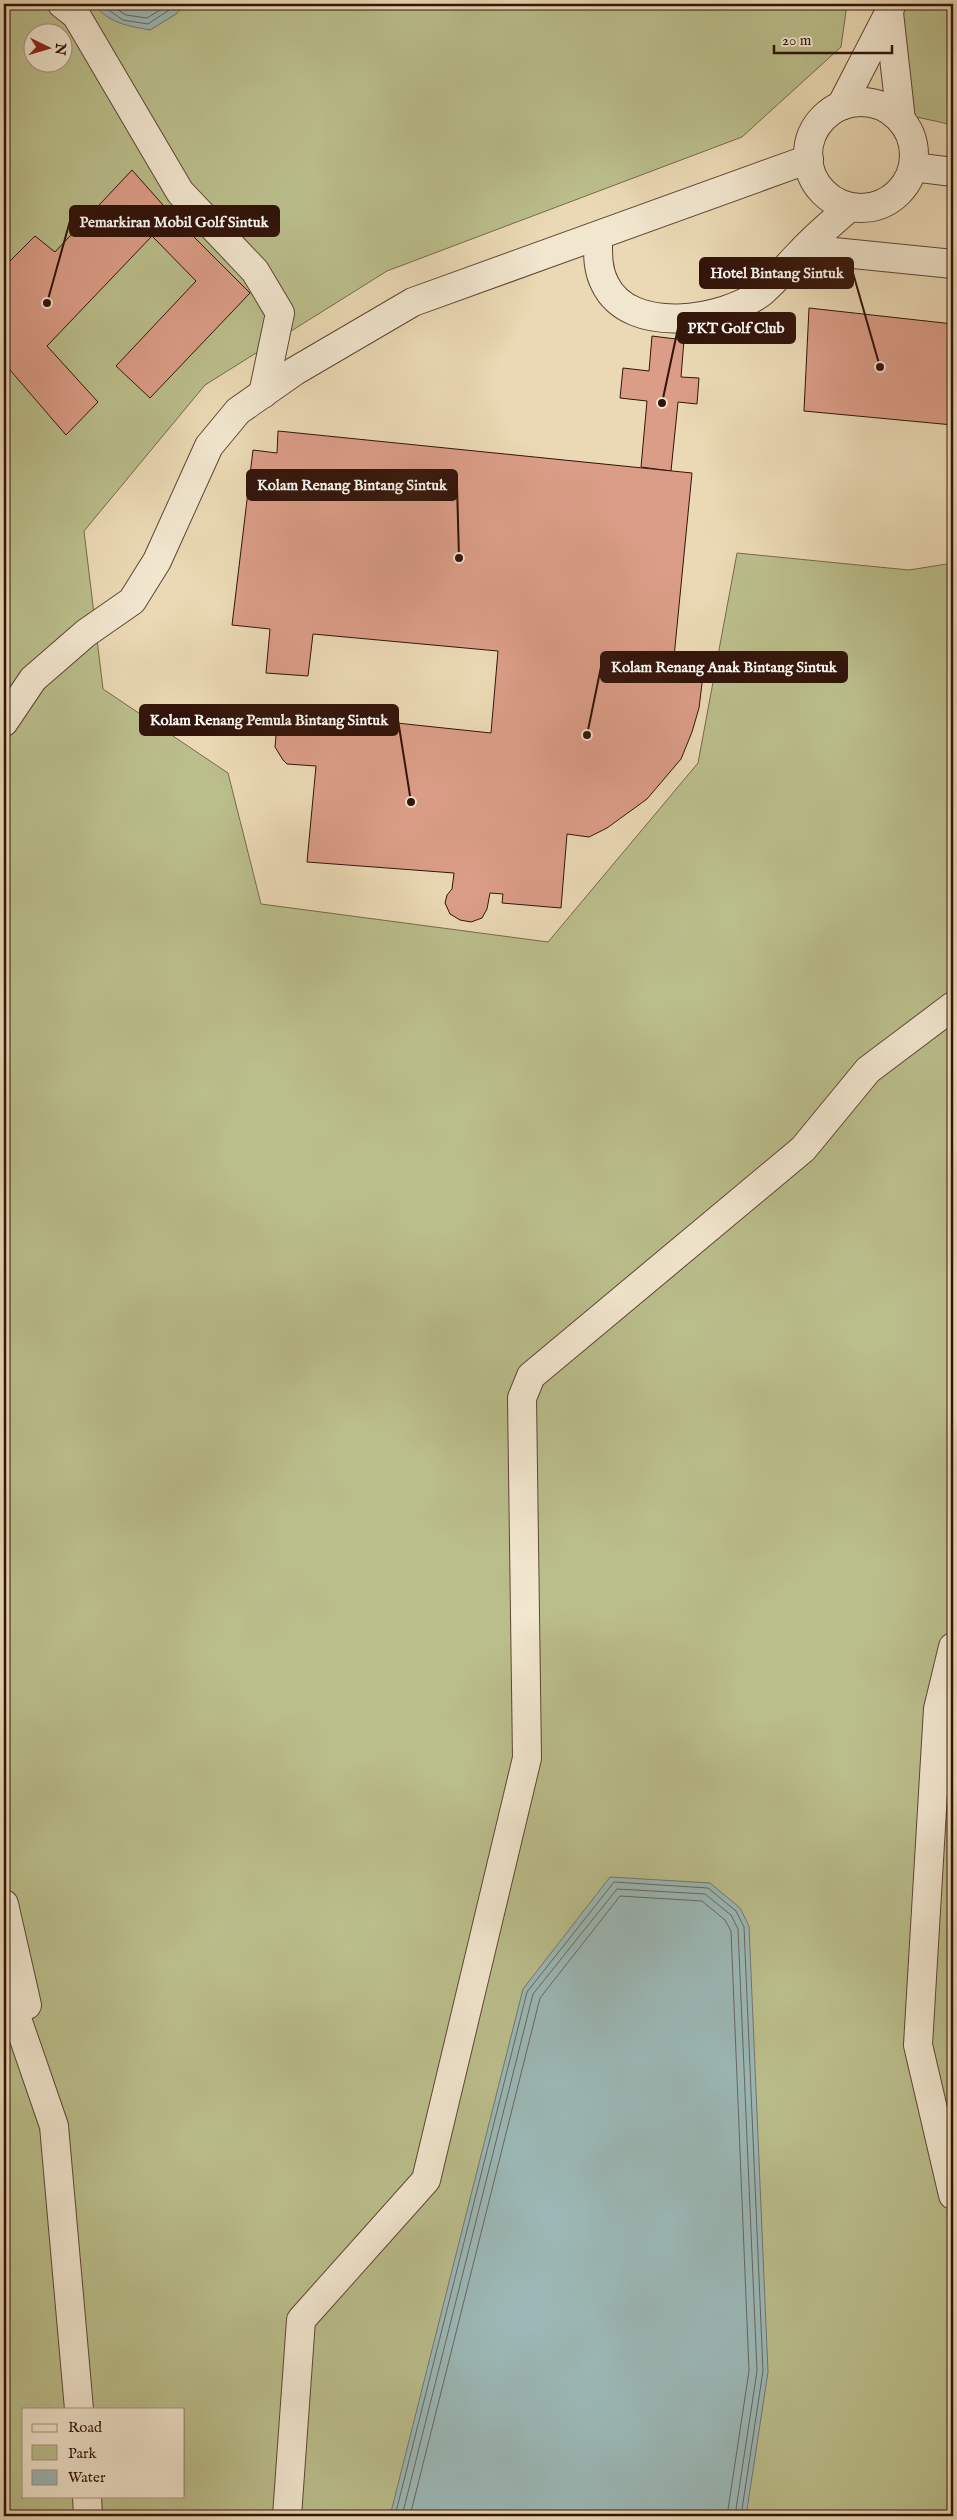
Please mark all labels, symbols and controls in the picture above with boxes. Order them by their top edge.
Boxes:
north arrow [22,22,72,72]
scale bar [774,22,892,54]
text: 20 m [782,31,812,50]
text: N [50,41,70,56]
callout: Pemarkiran Mobil Golf Sintuk [70,206,279,236]
text: Pemarkiran Mobil Golf Sintuk [80,213,269,232]
callout: Hotel Bintang Sintuk [700,258,853,288]
text: Hotel Bintang Sintuk [710,264,845,283]
callout: PKT Golf Club [678,313,795,343]
text: PKT Golf Club [688,319,784,338]
callout: Kolam Renang Bintang Sintuk [247,470,457,500]
text: Kolam Renang Bintang Sintuk [257,476,448,495]
callout: Kolam Renang Anak Bintang Sintuk [601,652,847,682]
text: Kolam Renang Anak Bintang Sintuk [611,658,838,677]
callout: Kolam Renang Pemula Bintang Sintuk [140,705,398,735]
text: Kolam Renang Pemula Bintang Sintuk [150,711,389,730]
legend [22,2408,185,2498]
text: Road [68,2418,103,2437]
text: Park [68,2444,98,2463]
text: Water [68,2468,106,2487]

